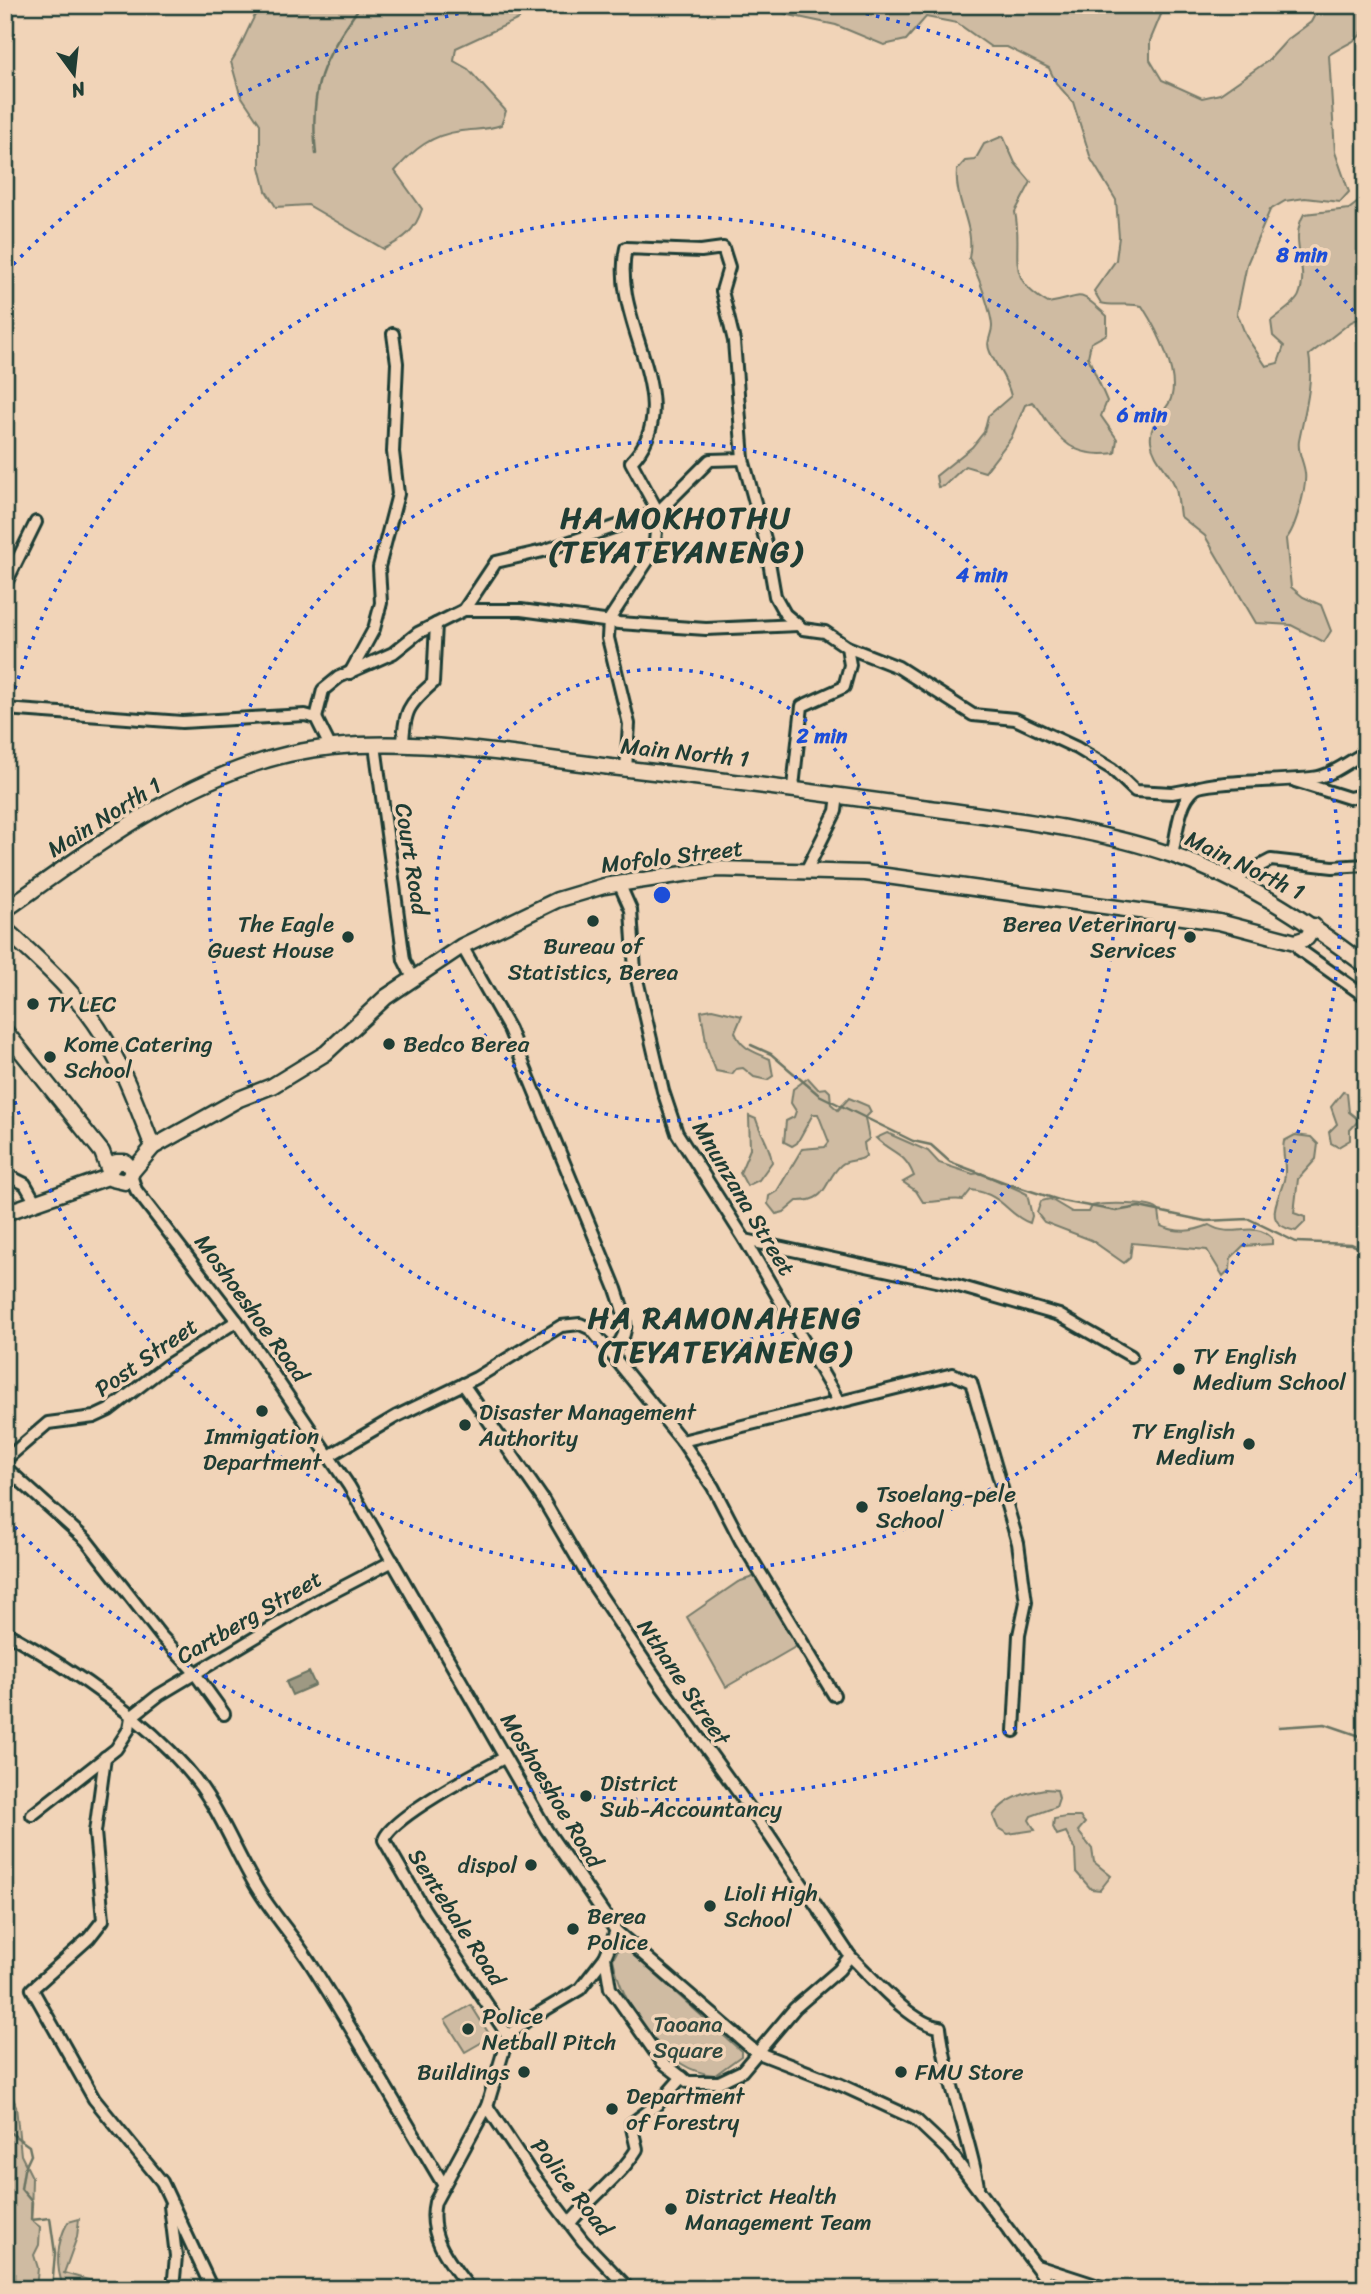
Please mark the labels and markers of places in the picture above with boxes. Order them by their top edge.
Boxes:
centre of rings [650,883,674,907]
place label: The Eagle Guest House [208,904,334,971]
place label: Berea Veterinary Services [1003,904,1176,971]
marker: Bureau of Statistics, Berea [585,913,601,929]
place label: Bureau of Statistics, Berea [508,926,679,993]
marker: The Eagle Guest House [340,929,356,945]
marker: Berea Veterinary Services [1182,929,1198,945]
place label: TY LEC [47,984,117,1025]
marker: TY LEC [25,996,41,1012]
place label: Kome Catering School [64,1024,213,1091]
place label: Bedco Berea [403,1024,530,1065]
marker: Bedco Berea [381,1036,397,1052]
marker: Kome Catering School [42,1049,58,1065]
place label: TY English Medium School [1193,1336,1346,1403]
marker: TY English Medium School [1171,1361,1187,1377]
place label: Disaster Management Authority [478,1392,697,1459]
marker: Immigation Department [254,1403,270,1419]
place label: TY English Medium [1131,1411,1235,1478]
place label: Immigation Department [203,1416,323,1483]
marker: Disaster Management Authority [457,1417,473,1433]
marker: TY English Medium [1241,1436,1257,1452]
place label: Tsoelang-pele School [876,1474,1016,1541]
marker: Tsoelang-pele School [854,1499,870,1515]
place label: District Sub-Accountancy [600,1763,782,1830]
marker: District Sub-Accountancy [578,1788,594,1804]
place label: dispol [458,1845,517,1886]
marker: dispol [523,1857,539,1873]
place label: Lioli High School [724,1873,818,1940]
place label: Berea Police [587,1896,648,1963]
marker: Lioli High School [702,1898,718,1914]
marker: Berea Police [565,1921,581,1937]
place label: Police Netball Pitch [482,1996,617,2063]
marker: Police Netball Pitch [460,2021,476,2037]
place label: Buildings [417,2052,510,2093]
place label: FMU Store [915,2052,1024,2093]
marker: Buildings [516,2064,532,2080]
marker: FMU Store [893,2064,909,2080]
place label: Department of Forestry [626,2076,746,2143]
marker: Department of Forestry [604,2101,620,2117]
place label: District Health Management Team [685,2176,872,2243]
marker: District Health Management Team [663,2201,679,2217]

